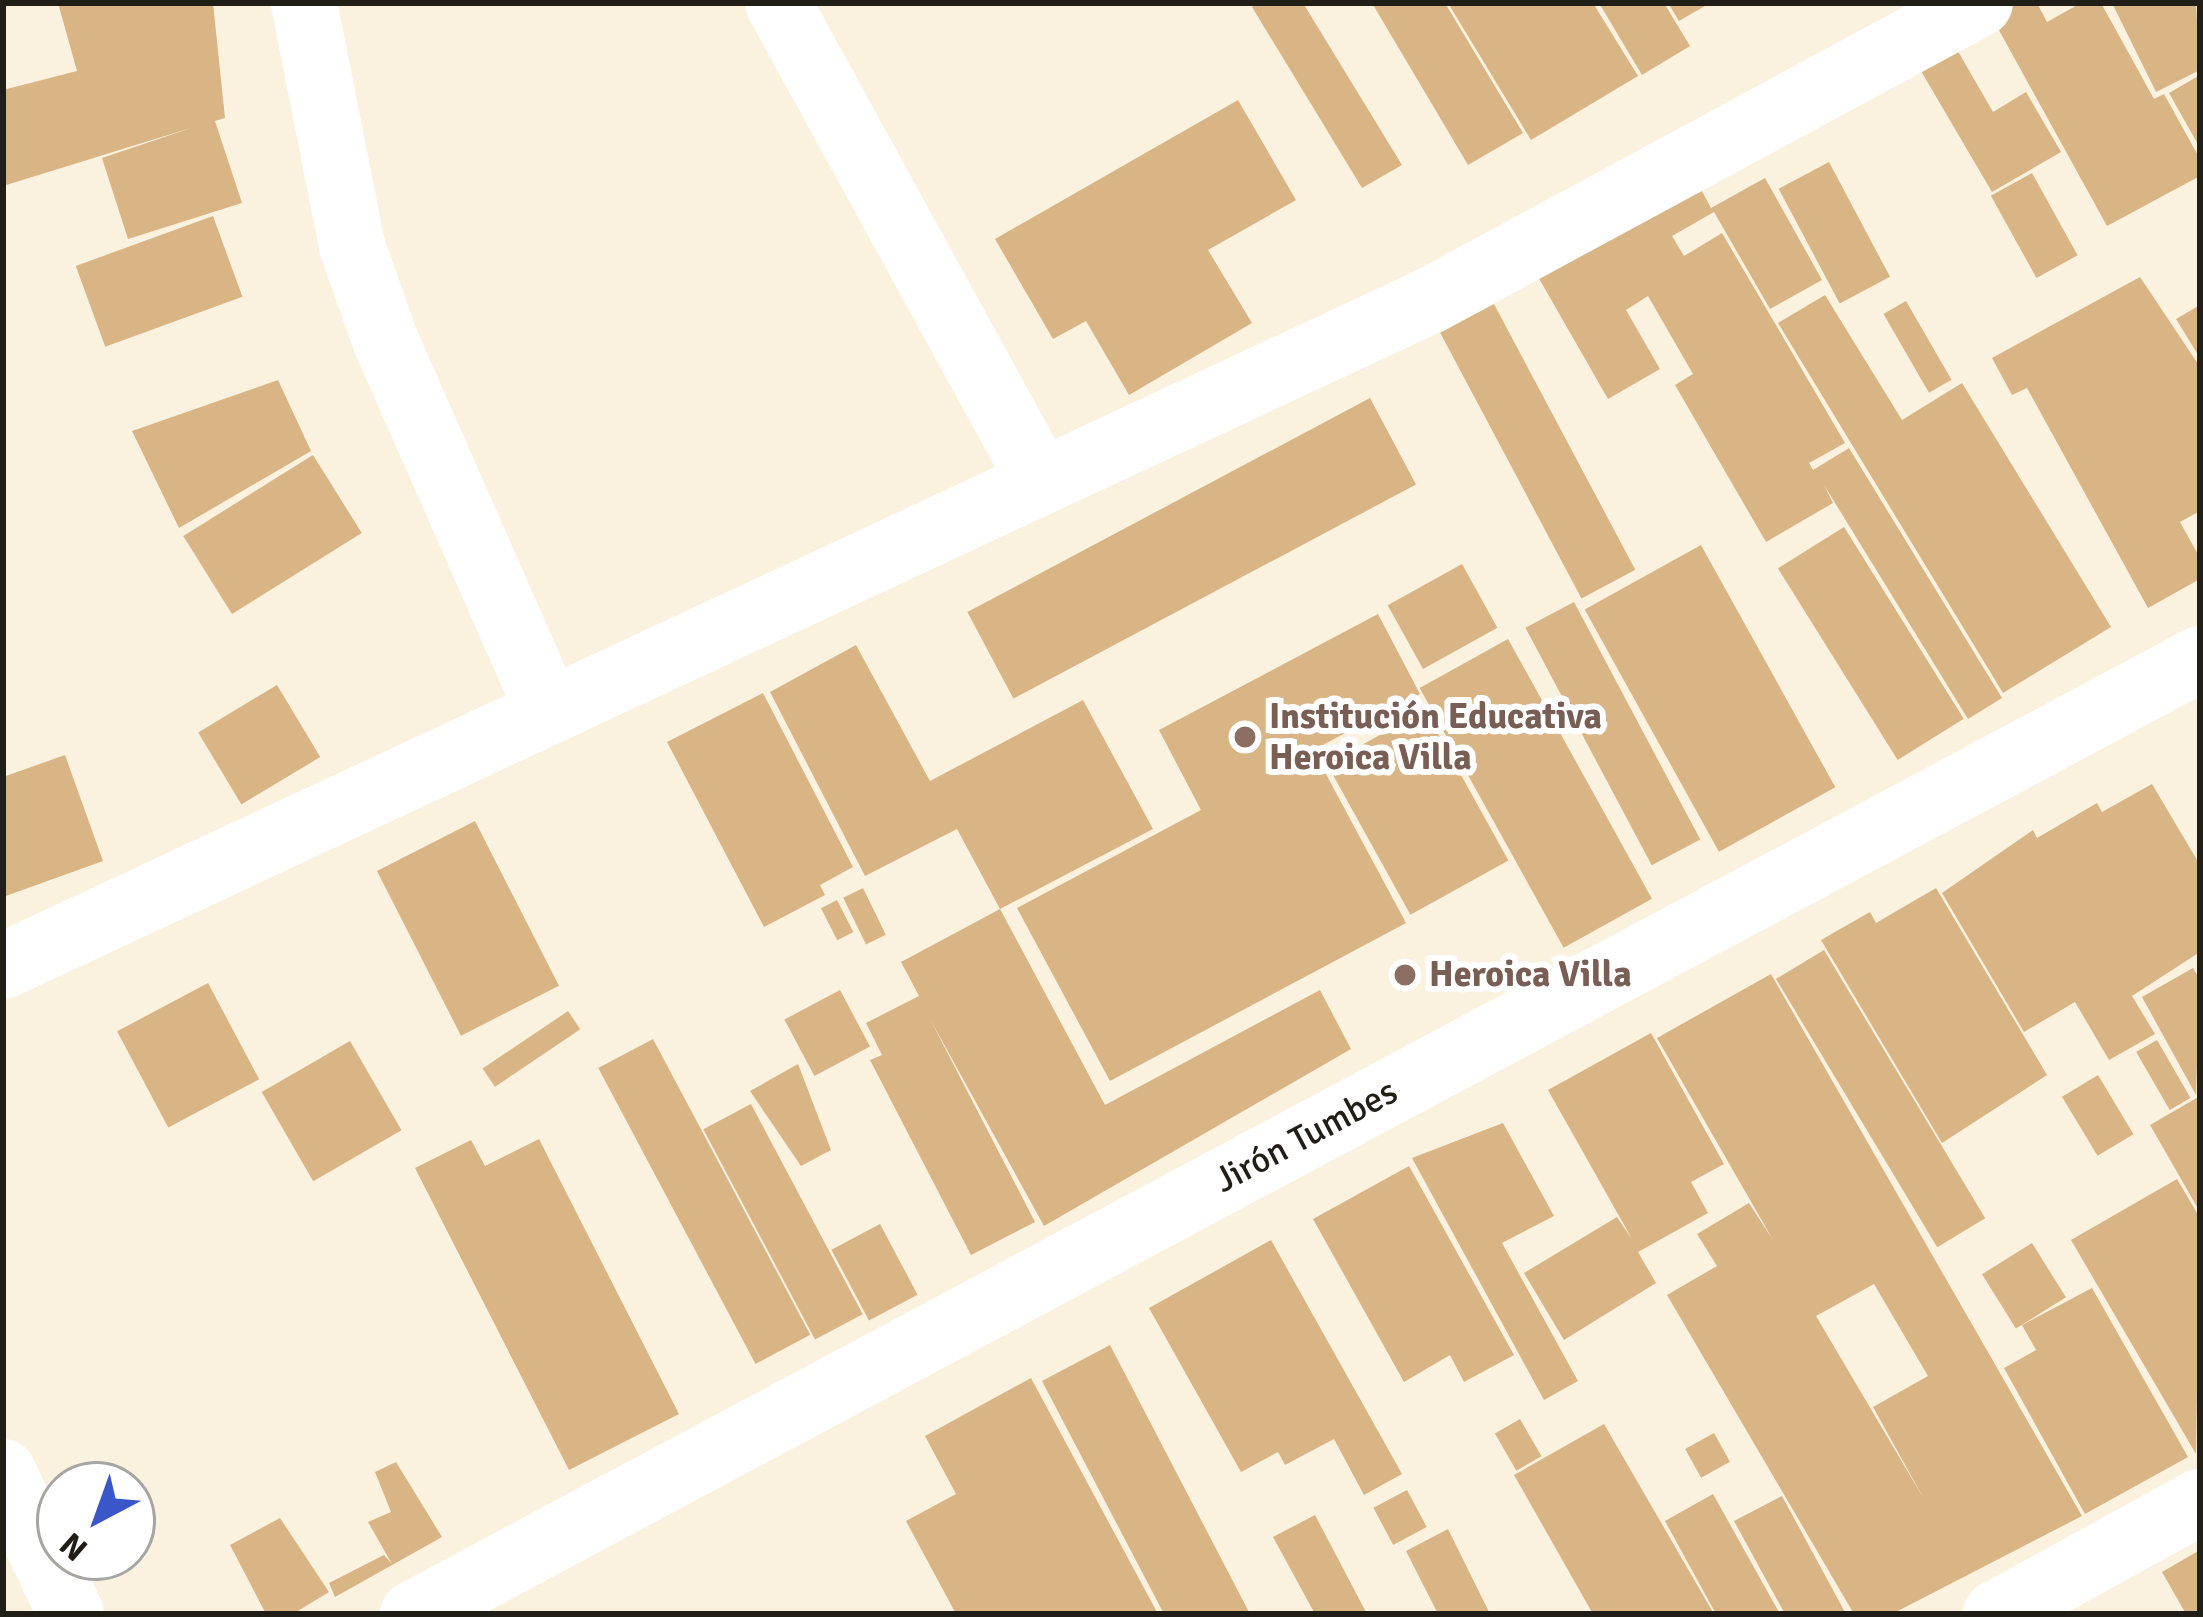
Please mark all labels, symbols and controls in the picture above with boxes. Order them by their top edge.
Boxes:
place label: Institución Educativa Heroica Villa [1269,694,1602,779]
marker: Institución Educativa Heroica Villa [1232,724,1258,750]
place label: Heroica Villa [1429,953,1632,997]
marker: Heroica Villa [1392,962,1418,988]
street label: Jirón Tumbes [1207,1070,1405,1202]
north arrow [36,1461,156,1581]
text: N [52,1523,96,1569]

